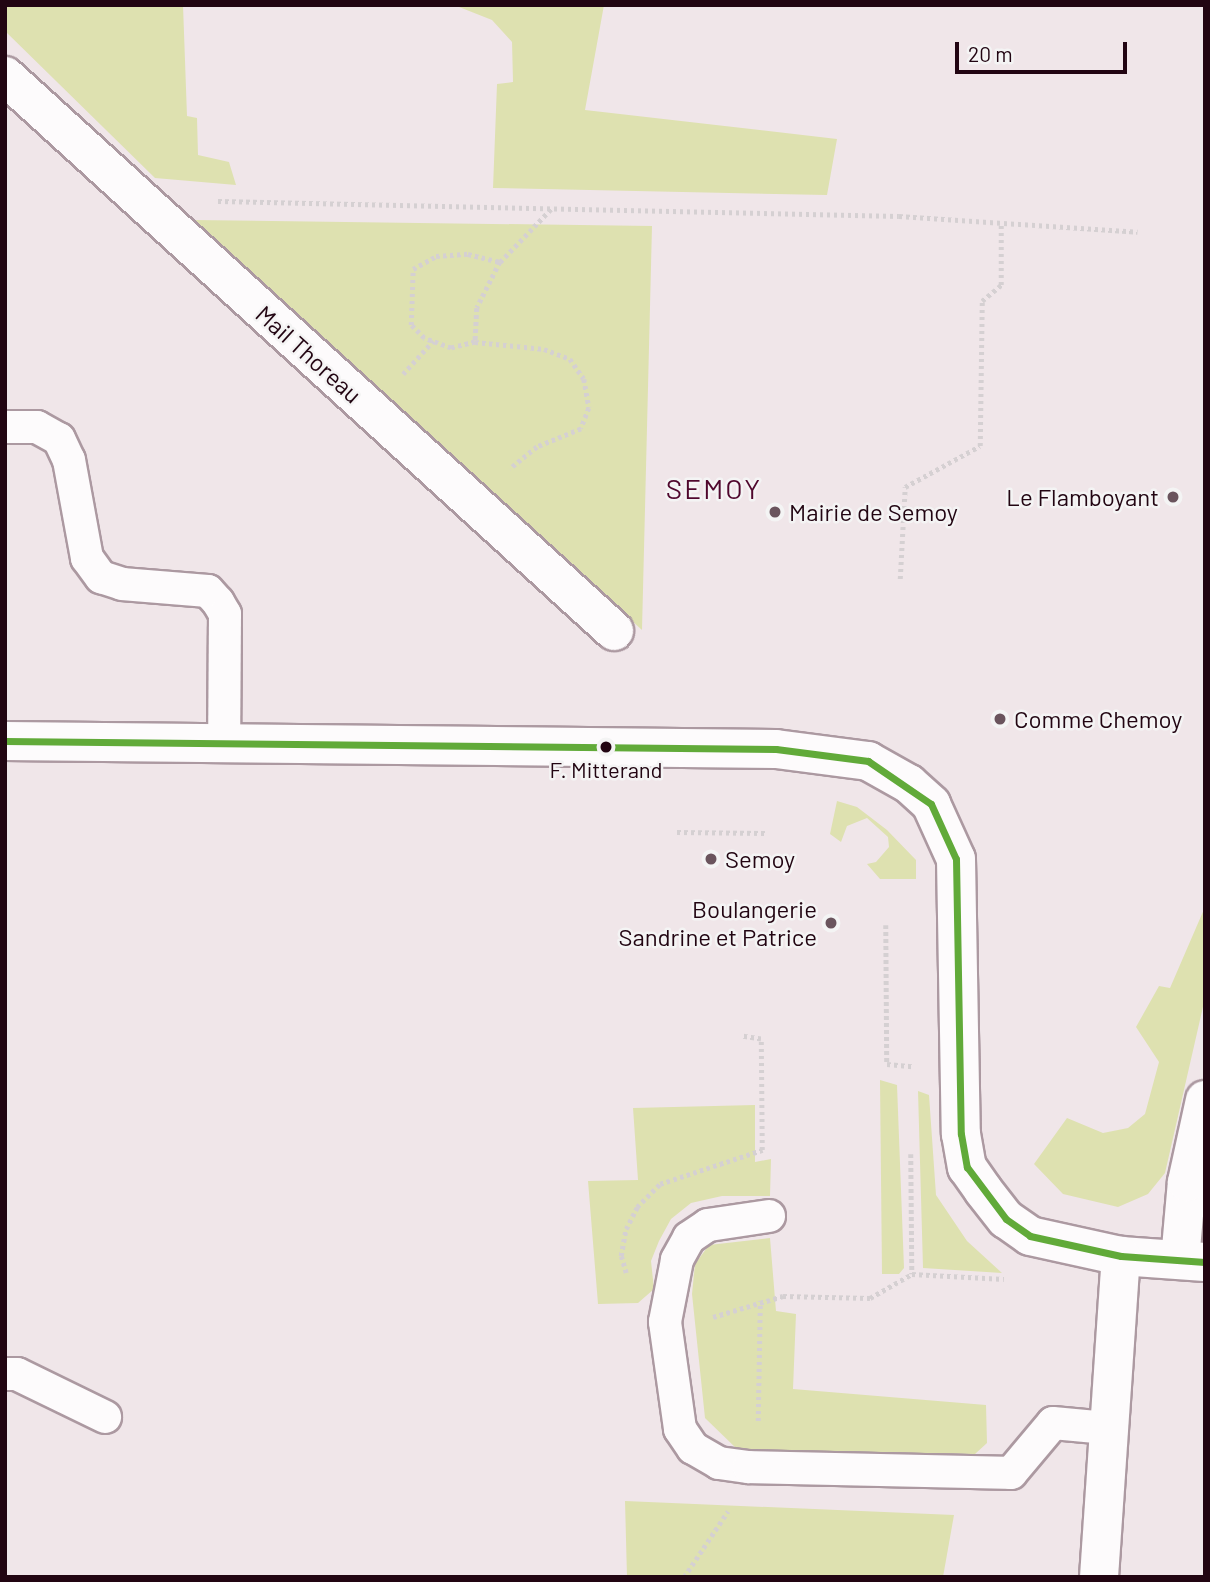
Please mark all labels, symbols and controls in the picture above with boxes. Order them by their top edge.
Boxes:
scale bar [958,28,1130,72]
text: 20 m [968,41,1013,66]
street label: Mail Thoreau [250,299,368,409]
district label: SEMOY [666,471,762,505]
place label: Le Flamboyant [1006,483,1159,511]
marker: Le Flamboyant [1165,489,1181,505]
place label: Mairie de Semoy [789,498,958,526]
marker: Mairie de Semoy [767,504,783,520]
place label: Comme Chemoy [1014,705,1182,733]
marker: Comme Chemoy [992,711,1008,727]
marker: F. Mitterand [599,740,613,754]
place label: F. Mitterand [549,757,663,783]
place label: Semoy [725,845,795,873]
marker: Semoy [703,851,719,867]
place label: Boulangerie Sandrine et Patrice [618,895,817,951]
marker: Boulangerie Sandrine et Patrice [823,915,839,931]

